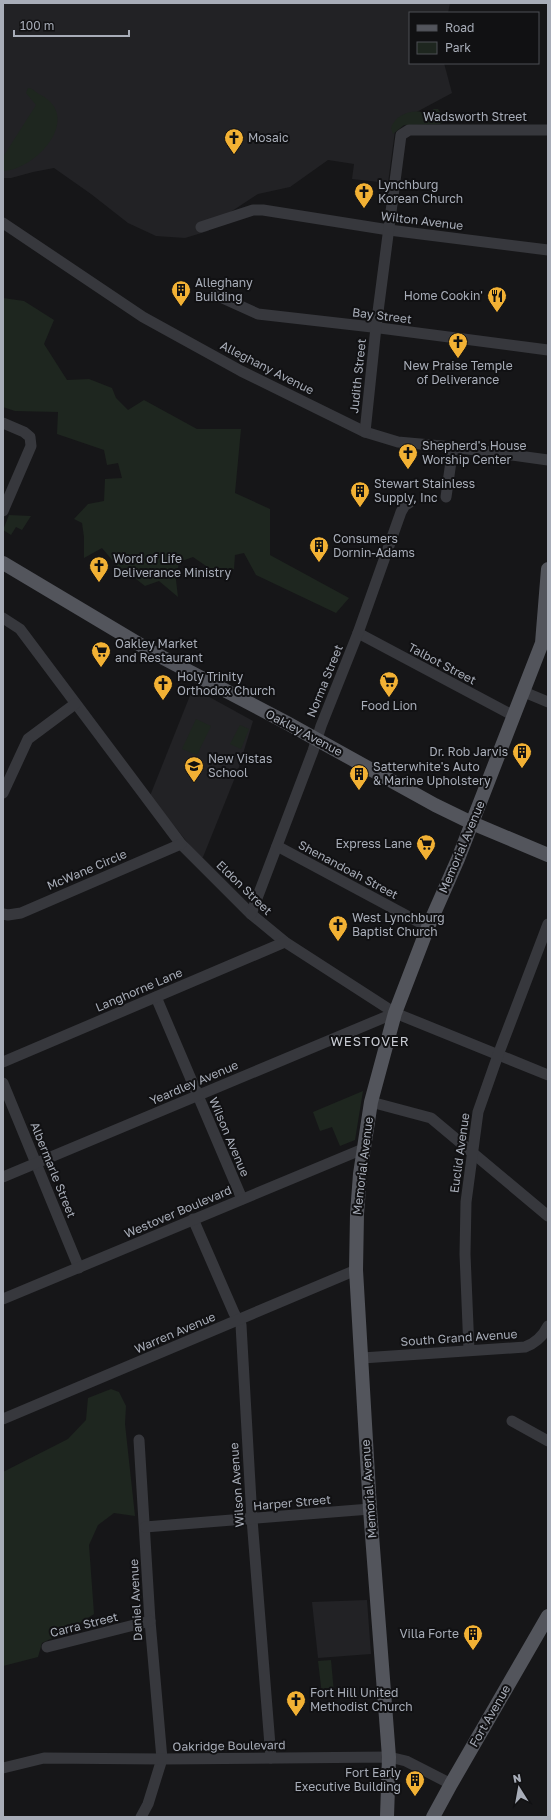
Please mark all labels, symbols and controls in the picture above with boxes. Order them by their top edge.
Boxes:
scale bar [14,12,129,38]
legend [409,12,539,64]
text: 100 m [20,18,54,33]
text: Road [445,20,474,35]
text: Park [445,40,471,55]
street label: Wadsworth Street [423,109,527,124]
church icon: Mosaic [223,127,245,155]
place label: Mosaic [248,130,289,145]
place label: Lynchburg Korean Church [378,177,463,206]
church icon: Lynchburg Korean Church [353,181,375,209]
street label: Wilton Avenue [380,208,464,233]
place label: Alleghany Building [195,275,253,304]
building icon: Alleghany Building [170,279,192,307]
restaurant icon: Home Cookin' [486,285,508,313]
place label: Home Cookin' [404,288,483,303]
street label: Bay Street [351,304,413,327]
church icon: New Praise Temple of Deliverance [447,331,469,359]
street label: Alleghany Avenue [218,337,317,398]
street label: Judith Street [346,338,369,414]
place label: New Praise Temple of Deliverance [403,358,513,387]
place label: Shepherd's House Worship Center [422,438,527,467]
church icon: Shepherd's House Worship Center [397,442,419,470]
place label: Stewart Stainless Supply, Inc [374,476,475,505]
building icon: Stewart Stainless Supply, Inc [349,480,371,508]
place label: Consumers Dornin-Adams [333,531,415,560]
building icon: Consumers Dornin-Adams [308,535,330,563]
place label: Word of Life Deliverance Ministry [113,551,231,580]
church icon: Word of Life Deliverance Ministry [88,555,110,583]
place label: Oakley Market and Restaurant [115,636,203,665]
street label: Talbot Street [406,639,479,688]
supermarket icon: Oakley Market and Restaurant [90,640,112,668]
street label: Norma Street [303,642,346,719]
place label: Holy Trinity Orthodox Church [177,669,275,698]
supermarket icon: Food Lion [378,670,400,698]
church icon: Holy Trinity Orthodox Church [152,673,174,701]
place label: Food Lion [361,698,417,713]
street label: Oakley Avenue [263,706,345,759]
building icon: Dr. Rob Jarvis [511,741,533,769]
place label: Dr. Rob Jarvis [429,744,508,759]
place label: New Vistas School [208,751,272,780]
school or university icon: New Vistas School [183,755,205,783]
place label: Satterwhite's Auto & Marine Upholstery [373,759,491,788]
building icon: Satterwhite's Auto & Marine Upholstery [348,763,370,791]
street label: Memorial Avenue [435,798,488,895]
supermarket icon: Express Lane [415,833,437,861]
place label: Express Lane [335,836,412,851]
street label: Shenandoah Street [296,837,401,902]
street label: McWane Circle [45,846,129,893]
street label: Eldon Street [213,857,275,918]
place label: West Lynchburg Baptist Church [352,910,445,939]
church icon: West Lynchburg Baptist Church [327,914,349,942]
street label: Langhorne Lane [93,964,185,1015]
district label: WESTOVER [330,1033,410,1049]
street label: Yeardley Avenue [147,1057,240,1108]
street label: Wilson Avenue [206,1095,253,1179]
street label: Euclid Avenue [446,1112,473,1194]
street label: Memorial Avenue [349,1116,376,1216]
street label: Albermarle Street [27,1120,80,1220]
street label: Westover Boulevard [122,1182,234,1241]
street label: Warren Avenue [132,1309,218,1356]
street label: South Grand Avenue [400,1326,518,1349]
street label: Memorial Avenue [358,1439,379,1539]
street label: Wilson Avenue [226,1442,247,1528]
street label: Harper Street [252,1492,332,1513]
street label: Daniel Avenue [126,1559,145,1641]
street label: Carra Street [48,1609,120,1640]
building icon: Villa Forte [462,1623,484,1651]
place label: Villa Forte [399,1626,459,1641]
street label: Fort Avenue [466,1682,513,1750]
place label: Fort Hill United Methodist Church [310,1685,413,1714]
church icon: Fort Hill United Methodist Church [285,1689,307,1717]
street label: Oakridge Boulevard [172,1737,286,1754]
place label: Fort Early Executive Building [295,1765,401,1794]
north arrow [499,1768,539,1808]
building icon: Fort Early Executive Building [404,1769,426,1797]
text: N [512,1771,522,1785]

